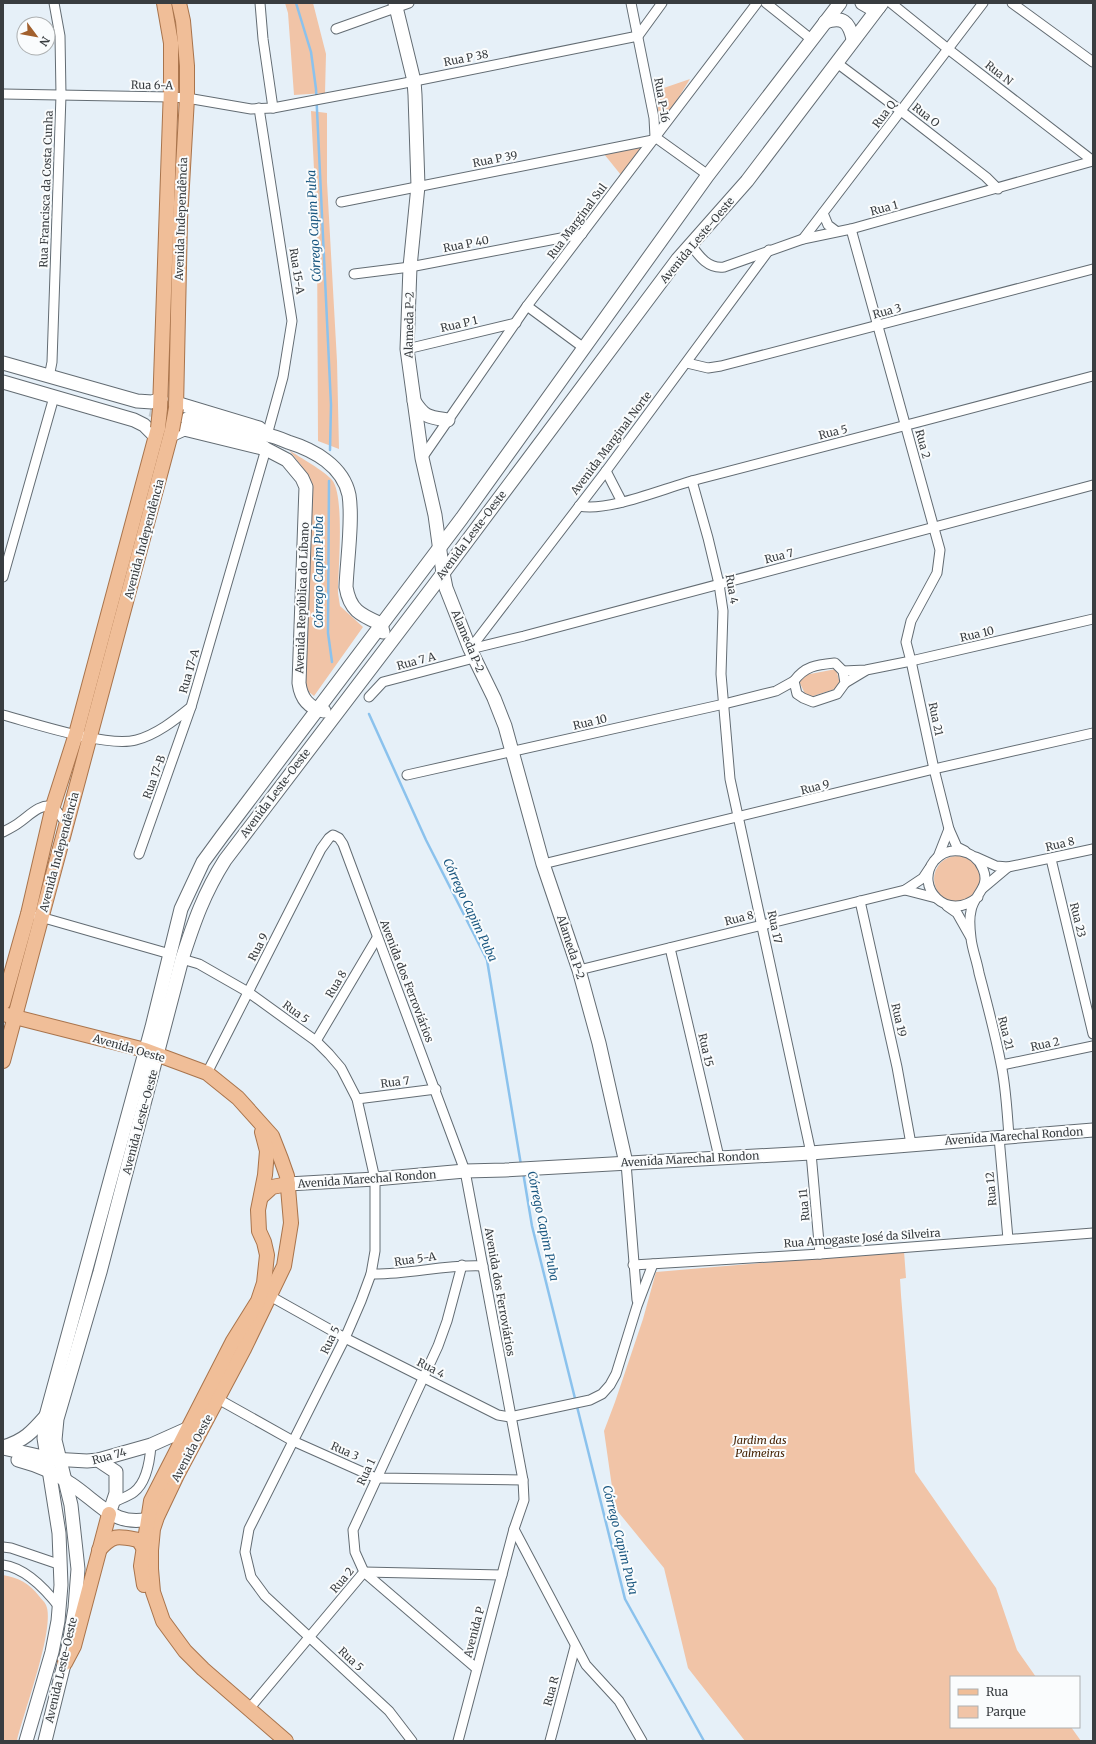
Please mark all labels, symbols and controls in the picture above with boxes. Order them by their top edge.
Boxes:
north arrow [16,16,56,56]
text: N [36,34,53,49]
street label: Rua P 38 [442,47,490,69]
street label: Rua N [982,58,1016,88]
street label: Rua P-16 [651,76,673,124]
street label: Rua 6-A [131,78,174,92]
street label: Rua Q [869,97,900,131]
street label: Rua O [910,100,943,130]
street label: Rua Francisca da Costa Cunha [36,110,56,268]
street label: Rua P 39 [471,148,519,170]
street label: Avenida Independência [172,157,190,282]
water label: Córrego Capim Puba [303,169,324,282]
street label: Rua Marginal Sul [544,180,610,261]
street label: Avenida Leste-Oeste [656,194,737,287]
street label: Rua 1 [869,198,899,218]
street label: Rua P 40 [442,233,490,255]
street label: Rua 15-A [286,247,308,295]
street label: Alameda P-2 [401,292,417,359]
street label: Rua 3 [871,300,903,322]
street label: Rua P 1 [439,313,479,335]
street label: Avenida Marginal Norte [567,388,655,498]
street label: Rua 5 [817,422,849,442]
street label: Rua 2 [912,428,934,460]
street label: Avenida Independência [121,477,167,601]
street label: Avenida Leste-Oeste [432,487,509,583]
water label: Córrego Capim Puba [311,516,326,628]
street label: Avenida República do Líbano [292,521,312,675]
street label: Rua 7 [763,546,795,566]
street label: Rua 4 [723,573,742,605]
street label: Alameda P-2 [448,607,487,674]
street label: Rua 10 [959,623,995,645]
street label: Rua 17-A [176,647,202,695]
street label: Rua 7 A [395,649,437,673]
street label: Rua 21 [926,701,946,737]
street label: Rua 10 [572,711,608,733]
street label: Avenida Leste-Oeste [236,745,313,841]
street label: Rua 17-B [140,753,169,801]
street label: Rua 9 [799,777,831,797]
street label: Avenida Independência [36,790,82,914]
street label: Rua 8 [1044,834,1076,854]
water label: Córrego Capim Puba [440,856,501,964]
street label: Rua 23 [1067,901,1089,939]
street label: Rua 8 [723,908,755,928]
street label: Rua 17 [765,909,785,945]
street label: Alameda P-2 [554,912,588,981]
street label: Avenida dos Ferroviários [377,917,437,1044]
street label: Rua 9 [245,930,271,963]
street label: Rua 8 [322,967,350,1000]
street label: Rua 5 [280,998,312,1026]
street label: Rua 19 [888,1002,910,1038]
street label: Rua 21 [995,1015,1017,1051]
street label: Avenida Oeste [90,1031,167,1065]
street label: Rua 15 [695,1032,717,1068]
street label: Rua 2 [1029,1034,1061,1054]
street label: Avenida Leste-Oeste [119,1068,161,1177]
street label: Rua 7 [380,1073,410,1091]
street label: Avenida Marechal Rondon [943,1124,1084,1148]
street label: Avenida Marechal Rondon [619,1148,760,1170]
street label: Avenida Marechal Rondon [296,1167,437,1191]
water label: Córrego Capim Puba [524,1169,563,1282]
street label: Rua 12 [983,1171,999,1207]
street label: Rua 11 [796,1188,812,1222]
street label: Avenida dos Ferroviários [482,1226,518,1357]
street label: Rua Amogaste José da Silveira [783,1226,941,1250]
street label: Rua 5-A [393,1249,437,1269]
street label: Rua 5 [317,1324,343,1356]
street label: Rua 4 [415,1355,448,1381]
street label: Avenida Oeste [168,1412,216,1485]
park label: Jardim das Palmeiras [732,1433,787,1460]
street label: Rua 3 [329,1439,361,1463]
street label: Rua 74 [90,1445,128,1467]
street label: Rua 1 [354,1456,378,1488]
water label: Córrego Capim Puba [600,1484,641,1596]
street label: Rua 2 [327,1564,357,1596]
street label: Avenida P [460,1605,487,1660]
street label: Avenida Leste-Oeste [42,1616,80,1725]
street label: Rua 5 [335,1644,367,1674]
street label: Rua R [540,1674,562,1708]
legend [950,1676,1080,1728]
text: Rua [986,1684,1009,1699]
text: Parque [986,1704,1026,1719]

